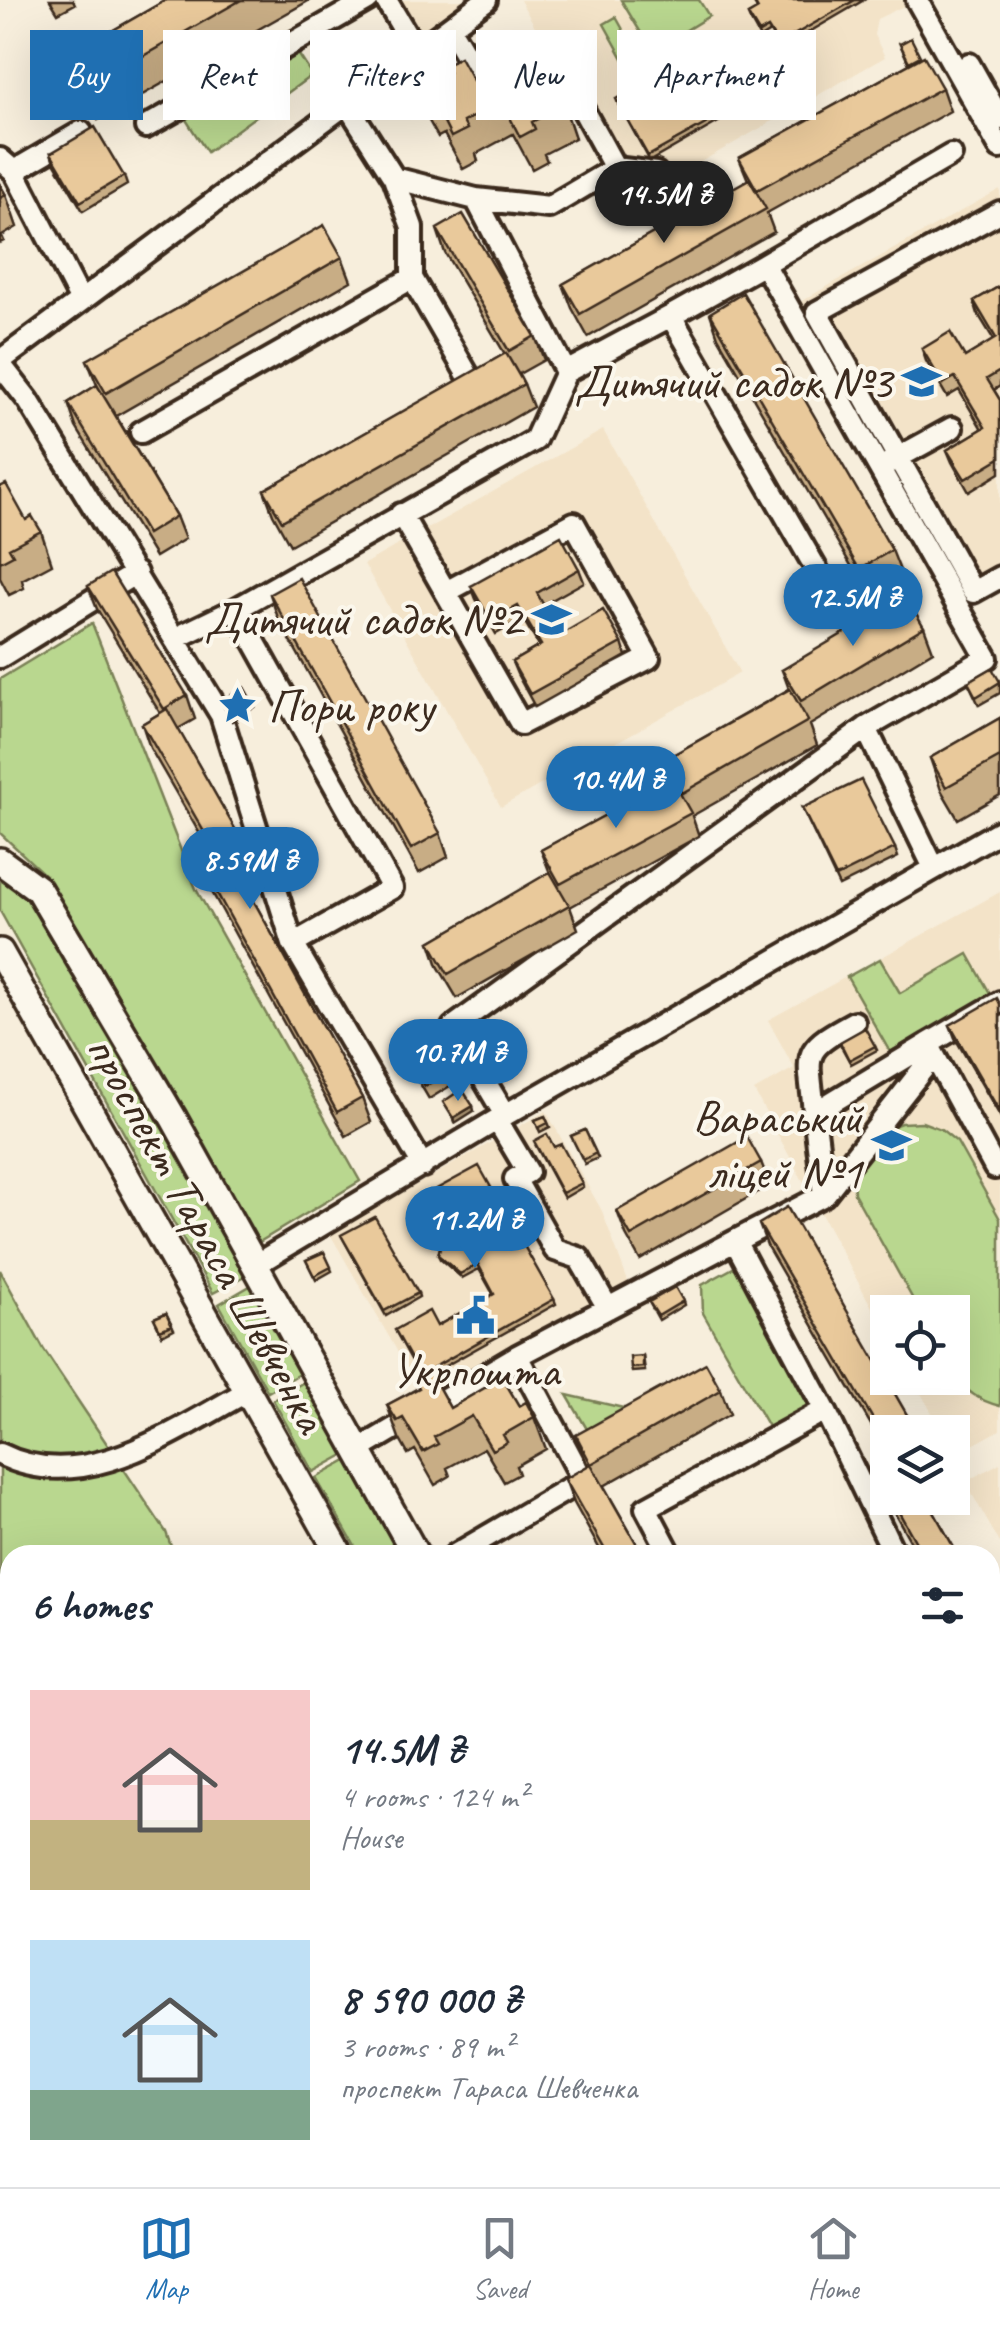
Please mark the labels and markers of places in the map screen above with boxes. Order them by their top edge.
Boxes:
pin: 14.5M ₴ [572,161,756,246]
place label: Дитячий садок №3 [574,352,895,412]
school or university icon: Дитячий садок №3 [901,361,943,403]
pin: 12.5M ₴ [761,564,945,649]
place label: Дитячий садок №2 [204,589,525,649]
school or university icon: Дитячий садок №2 [531,598,573,640]
place label: Пори року [268,676,437,736]
place icon: Пори року [217,685,259,727]
pin: 10.4M ₴ [524,746,708,831]
pin: 8.59M ₴ [158,827,342,912]
pin: 10.7M ₴ [366,1019,550,1104]
place label: Вараський ліцей №1 [693,1087,865,1202]
school or university icon: Вараський ліцей №1 [871,1124,913,1166]
pin: 11.2M ₴ [383,1186,567,1271]
public building icon: Укрпошта [454,1294,496,1336]
place label: Укрпошта [391,1340,562,1400]

